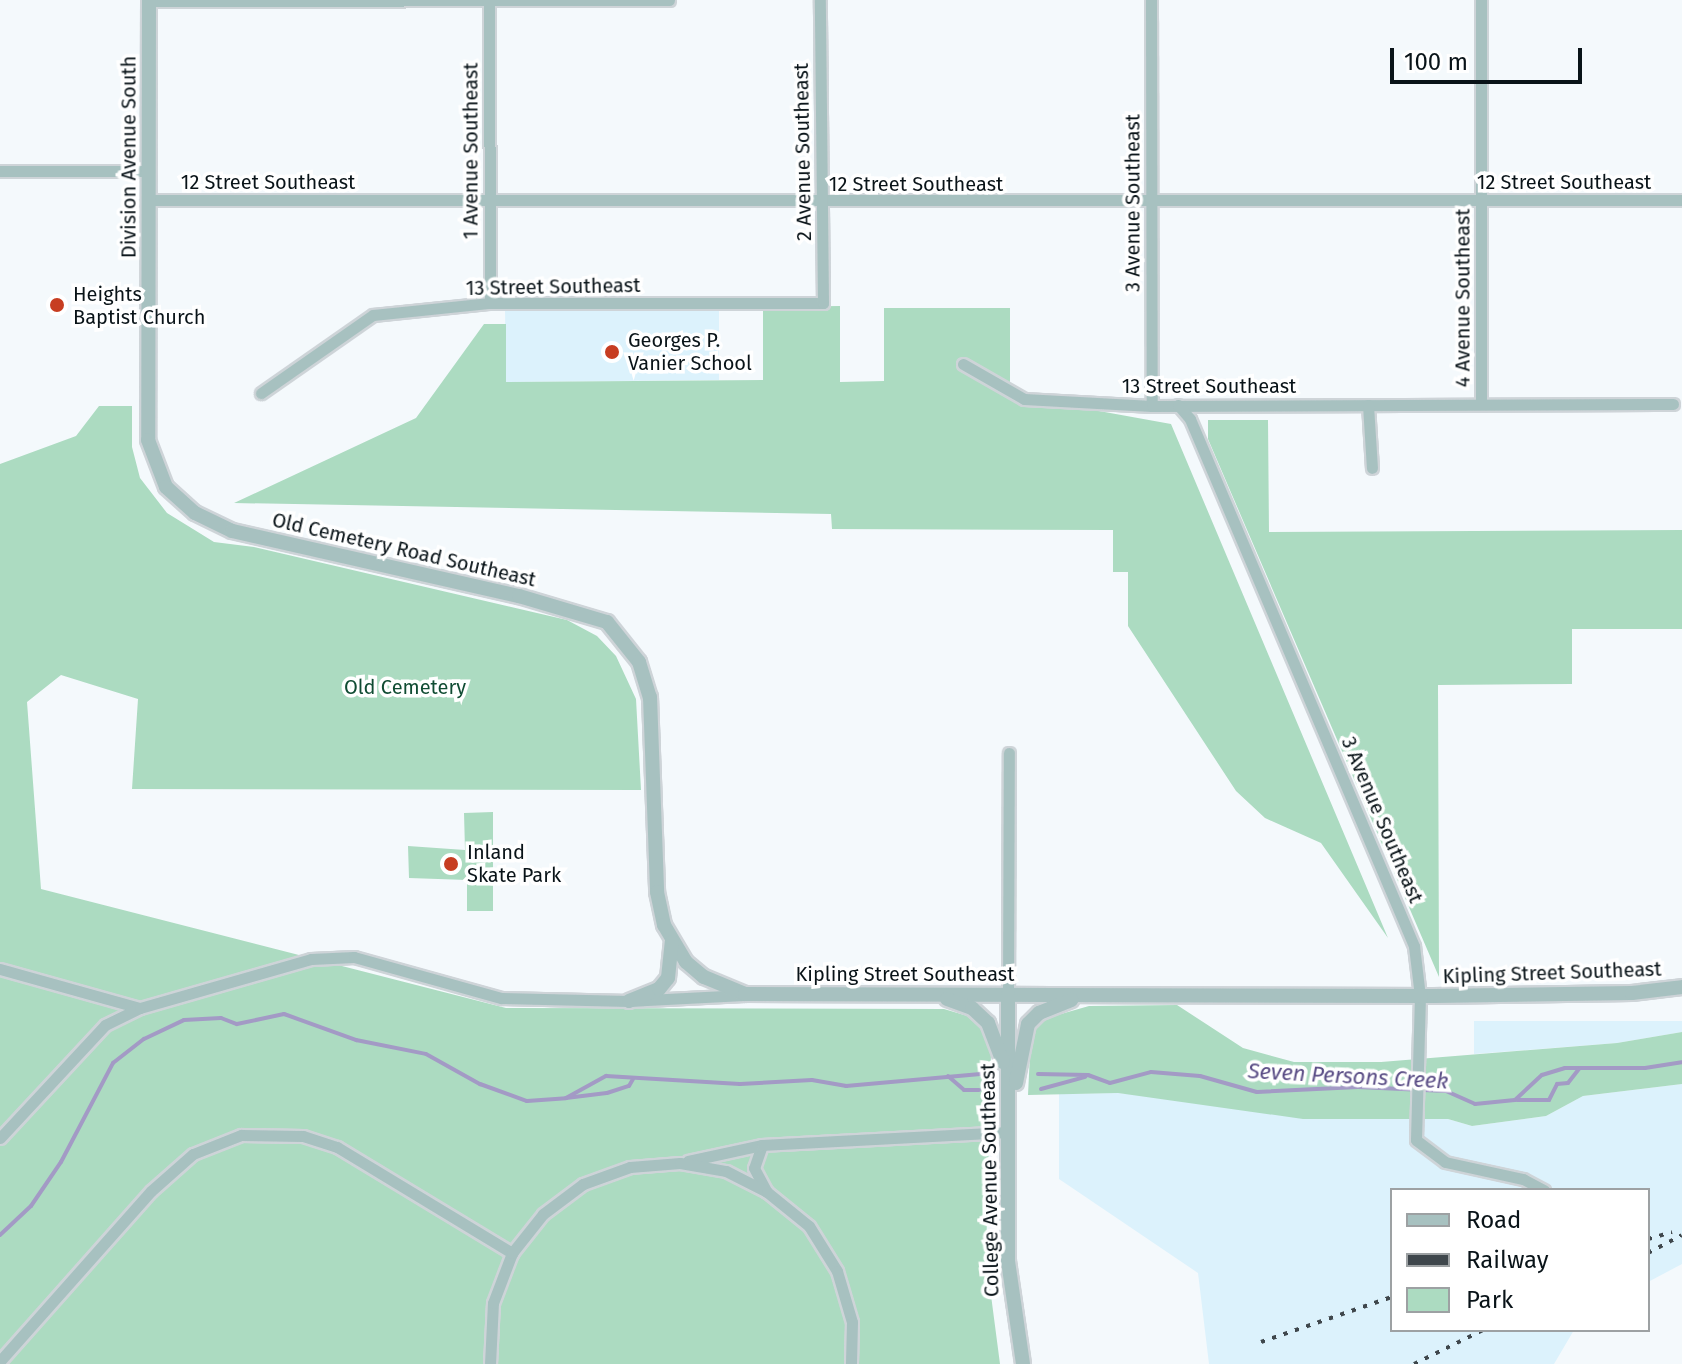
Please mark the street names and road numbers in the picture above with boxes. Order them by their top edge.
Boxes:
street label: Division Avenue South [117,56,141,258]
street label: 1 Avenue Southeast [459,63,483,239]
street label: 2 Avenue Southeast [789,63,817,241]
street label: 3 Avenue Southeast [1121,114,1145,292]
street label: 12 Street Southeast [181,170,355,194]
street label: 12 Street Southeast [1477,170,1651,194]
street label: 12 Street Southeast [829,172,1003,196]
street label: 4 Avenue Southeast [1451,209,1475,387]
street label: 13 Street Southeast [466,273,640,301]
street label: 13 Street Southeast [1122,374,1296,398]
street label: Old Cemetery Road Southeast [270,508,538,592]
street label: 3 Avenue Southeast [1336,733,1428,907]
street label: Kipling Street Southeast [1442,957,1662,989]
street label: Kipling Street Southeast [796,962,1014,986]
street label: College Avenue Southeast [976,1063,1004,1297]

